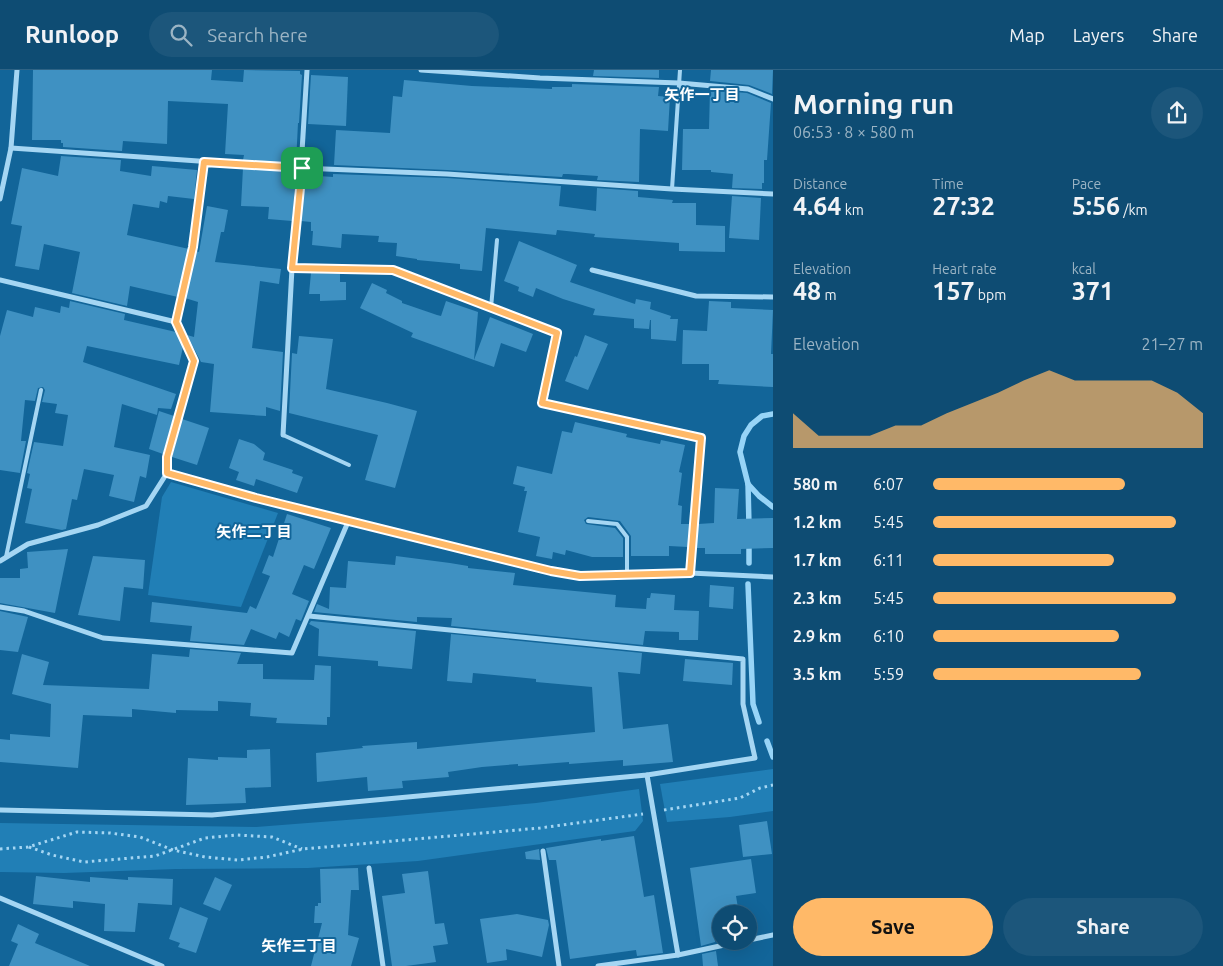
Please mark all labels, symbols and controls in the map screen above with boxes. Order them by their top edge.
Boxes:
search box [149,12,499,57]
text: Runloop [25,21,119,48]
icon: search [167,21,195,49]
text: Search here [207,24,308,46]
text: Map [1009,25,1045,45]
text: Layers [1073,25,1124,45]
text: Share [1152,25,1198,45]
district label: 矢作一丁目 [664,86,740,103]
button: share [1151,87,1203,139]
text: Morning run [793,88,954,119]
text: 06:53 · 8 × 580 m [793,123,914,141]
pin [281,147,323,189]
icon: arrive [288,154,316,182]
text: Distance [793,176,847,192]
text: Time [932,176,964,192]
text: Pace [1072,176,1101,192]
text: 4.64 [793,192,841,220]
text: 27:32 [932,192,995,220]
text: 5:56 [1072,192,1120,220]
text: km [841,202,864,218]
text: /km [1120,202,1148,218]
text: Elevation [793,261,851,277]
text: Heart rate [932,261,997,277]
text: kcal [1072,261,1096,277]
text: 48 [793,277,821,305]
text: 157 [932,277,975,305]
text: 371 [1072,277,1114,305]
text: m [821,287,837,303]
text: bpm [975,287,1006,303]
text: Elevation [793,335,860,353]
text: 21–27 m [1141,335,1203,353]
text: 580 m [793,475,838,493]
text: 6:07 [873,475,904,493]
text: 1.2 km [793,513,842,531]
text: 5:45 [873,513,904,531]
district label: 矢作二丁目 [216,523,292,540]
text: 1.7 km [793,551,842,569]
text: 6:11 [873,551,904,569]
text: 2.3 km [793,589,842,607]
text: 5:45 [873,589,904,607]
text: 2.9 km [793,627,842,645]
text: 6:10 [873,627,904,645]
text: 3.5 km [793,665,842,683]
text: 5:59 [873,665,904,683]
button: Save [793,898,993,956]
button: Share [1003,898,1203,956]
map controls [712,905,757,950]
button: locate [712,905,757,950]
district label: 矢作三丁目 [261,937,337,954]

